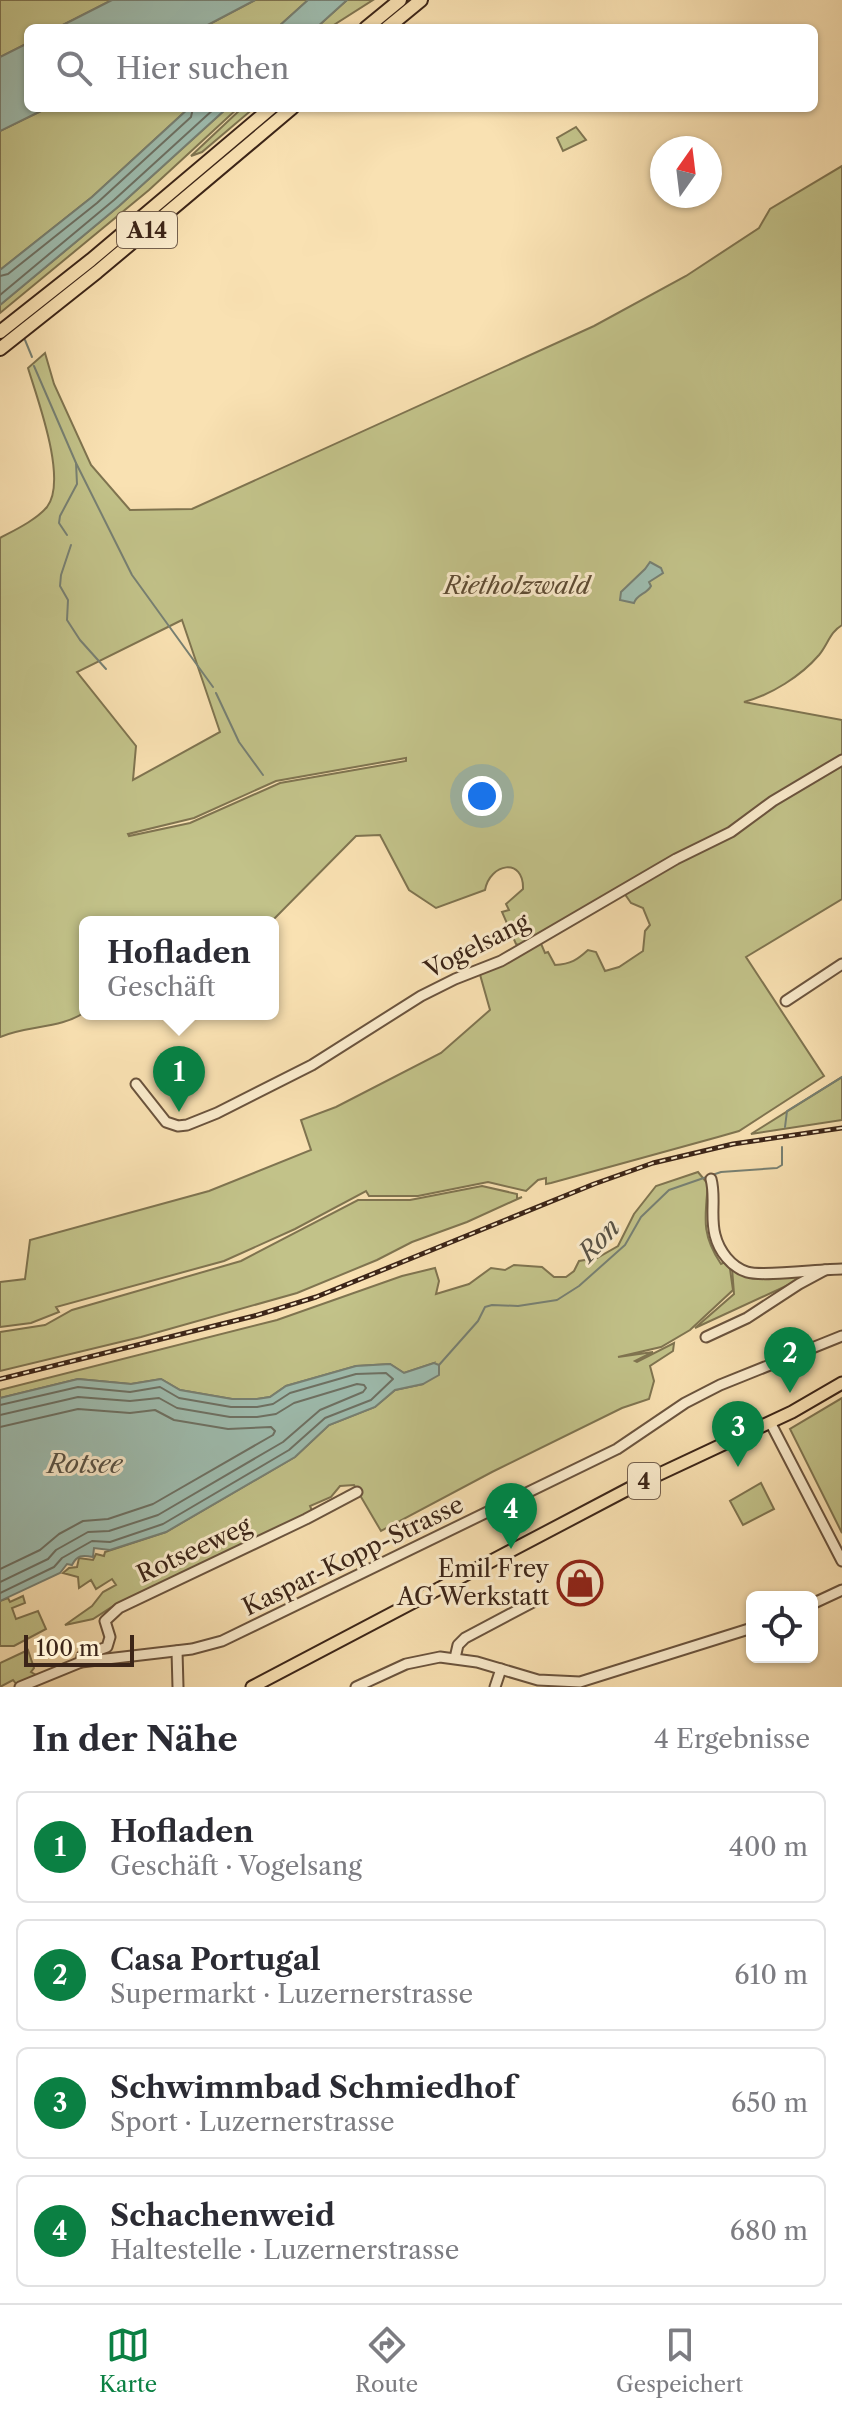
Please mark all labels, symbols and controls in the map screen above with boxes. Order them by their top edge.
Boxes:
search box [24,24,818,112]
icon: search [52,46,96,90]
text: Hier suchen [116,50,289,87]
north arrow [650,136,722,208]
road number: A14 [117,212,177,248]
park label: Rietholzwald [442,571,593,600]
your location [462,776,502,816]
street label: Vogelsang [419,907,534,985]
popup [79,916,279,1020]
text: Hofladen [107,934,251,971]
text: Geschäft [107,971,216,1003]
pin: 1 [153,1046,205,1112]
water label: Ron [570,1212,627,1270]
pin: 2 [764,1327,816,1393]
pin: 3 [712,1401,764,1467]
water label: Rotsee [45,1448,124,1480]
road number: 4 [628,1463,660,1499]
pin: 4 [485,1483,537,1549]
street label: Kaspar-Kopp-Strasse [238,1489,468,1622]
street label: Rotseeweg [132,1510,256,1589]
place label: Emil Frey AG Werkstatt [396,1554,550,1611]
shop icon: Emil Frey AG Werkstatt [556,1559,604,1607]
map controls [746,1591,818,1663]
button: locate [746,1591,818,1663]
scale bar [24,1631,134,1667]
text: 100 m [36,1635,99,1662]
text: In der Nähe [32,1718,238,1760]
text: 4 Ergebnisse [654,1723,810,1755]
text: Hofladen [110,1813,254,1850]
text: 1 [54,1831,66,1863]
text: 400 m [729,1831,808,1863]
text: Geschäft · Vogelsang [110,1850,362,1882]
text: Casa Portugal [110,1941,321,1978]
text: 2 [52,1959,68,1991]
text: 610 m [734,1959,808,1991]
text: Supermarkt · Luzernerstrasse [110,1978,473,2010]
text: Schwimmbad Schmiedhof [110,2069,516,2106]
text: 3 [53,2087,67,2119]
text: 650 m [731,2087,808,2119]
text: Sport · Luzernerstrasse [110,2106,395,2138]
text: Schachenweid [110,2197,335,2234]
text: 4 [52,2215,68,2247]
text: 680 m [730,2215,808,2247]
text: Haltestelle · Luzernerstrasse [110,2234,459,2266]
tab: Karte [99,2323,157,2398]
tab: Route [355,2323,418,2398]
tab: Gespeichert [616,2323,743,2398]

